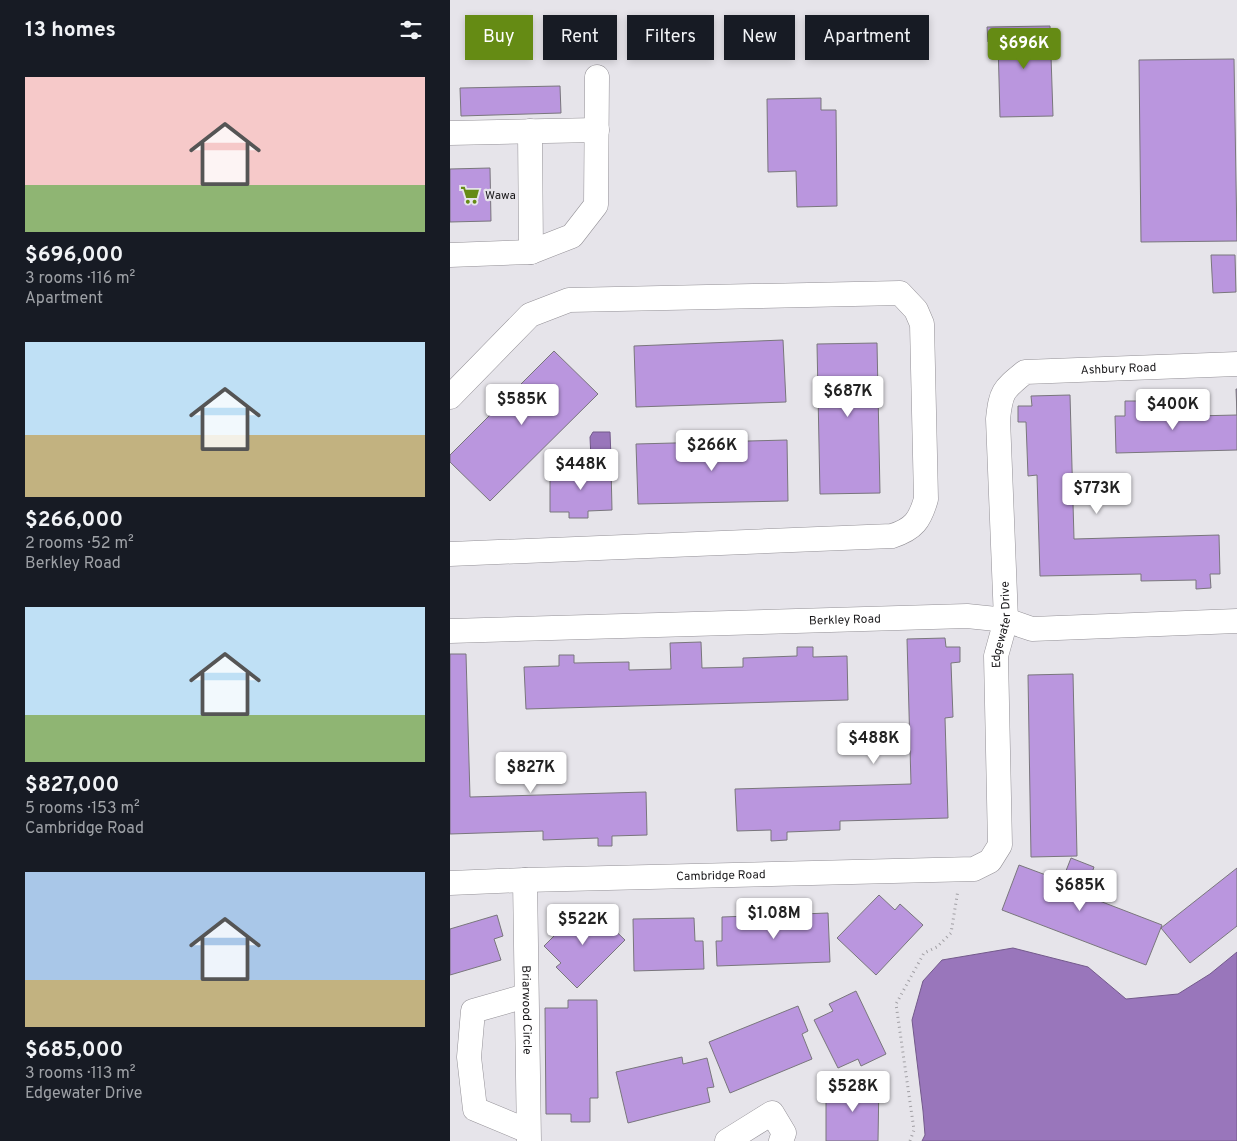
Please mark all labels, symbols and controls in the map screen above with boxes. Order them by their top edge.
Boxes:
chip: Buy [465,15,533,60]
chip: Rent [543,15,617,60]
chip: Filters [627,15,714,60]
chip: New [724,15,795,60]
chip: Apartment [805,15,929,60]
icon: filters [397,16,425,44]
text: 13 homes [25,17,116,44]
pin: $696K [989,28,1059,70]
text: $696K [999,34,1049,54]
icon: home [180,109,270,199]
supermarket icon: Wawa [459,184,481,206]
place label: Wawa [485,188,516,204]
text: $696,000 [25,242,123,269]
text: 3 rooms · 116 m² [25,269,135,289]
text: Apartment [25,289,103,309]
street label: Ashbury Road [1080,360,1157,379]
icon: home [180,374,270,464]
pin: $687K [813,376,883,418]
text: $687K [823,382,873,402]
pin: $585K [487,384,557,426]
pin: $400K [1138,388,1208,431]
text: $585K [497,390,547,410]
text: $400K [1147,395,1199,415]
pin: $266K [677,430,747,472]
text: $266K [687,436,737,456]
pin: $448K [546,448,616,491]
text: $448K [555,455,607,475]
pin: $773K [1062,472,1132,515]
text: $773K [1073,479,1121,499]
text: $266,000 [25,507,123,534]
text: 2 rooms · 52 m² [25,534,134,554]
text: Berkley Road [25,554,121,574]
street label: Edgewater Drive [989,581,1015,668]
street label: Berkley Road [809,612,881,630]
icon: home [180,639,270,729]
pin: $488K [839,722,909,765]
text: $488K [848,729,900,749]
pin: $827K [496,752,566,794]
text: $827K [507,758,555,778]
text: $827,000 [25,772,119,799]
text: 5 rooms · 153 m² [25,799,140,819]
text: Cambridge Road [25,819,144,839]
street label: Cambridge Road [676,867,766,885]
pin: $685K [1045,870,1115,912]
text: $685K [1055,876,1105,896]
pin: $1.08M [733,898,815,940]
icon: home [180,904,270,994]
pin: $522K [548,904,618,946]
text: $1.08M [747,904,801,924]
text: $522K [558,910,608,930]
street label: Briarwood Circle [517,965,535,1055]
text: $685,000 [25,1037,123,1064]
text: 3 rooms · 113 m² [25,1064,136,1084]
pin: $528K [818,1070,888,1113]
text: $528K [828,1077,878,1097]
text: Edgewater Drive [25,1084,142,1104]

